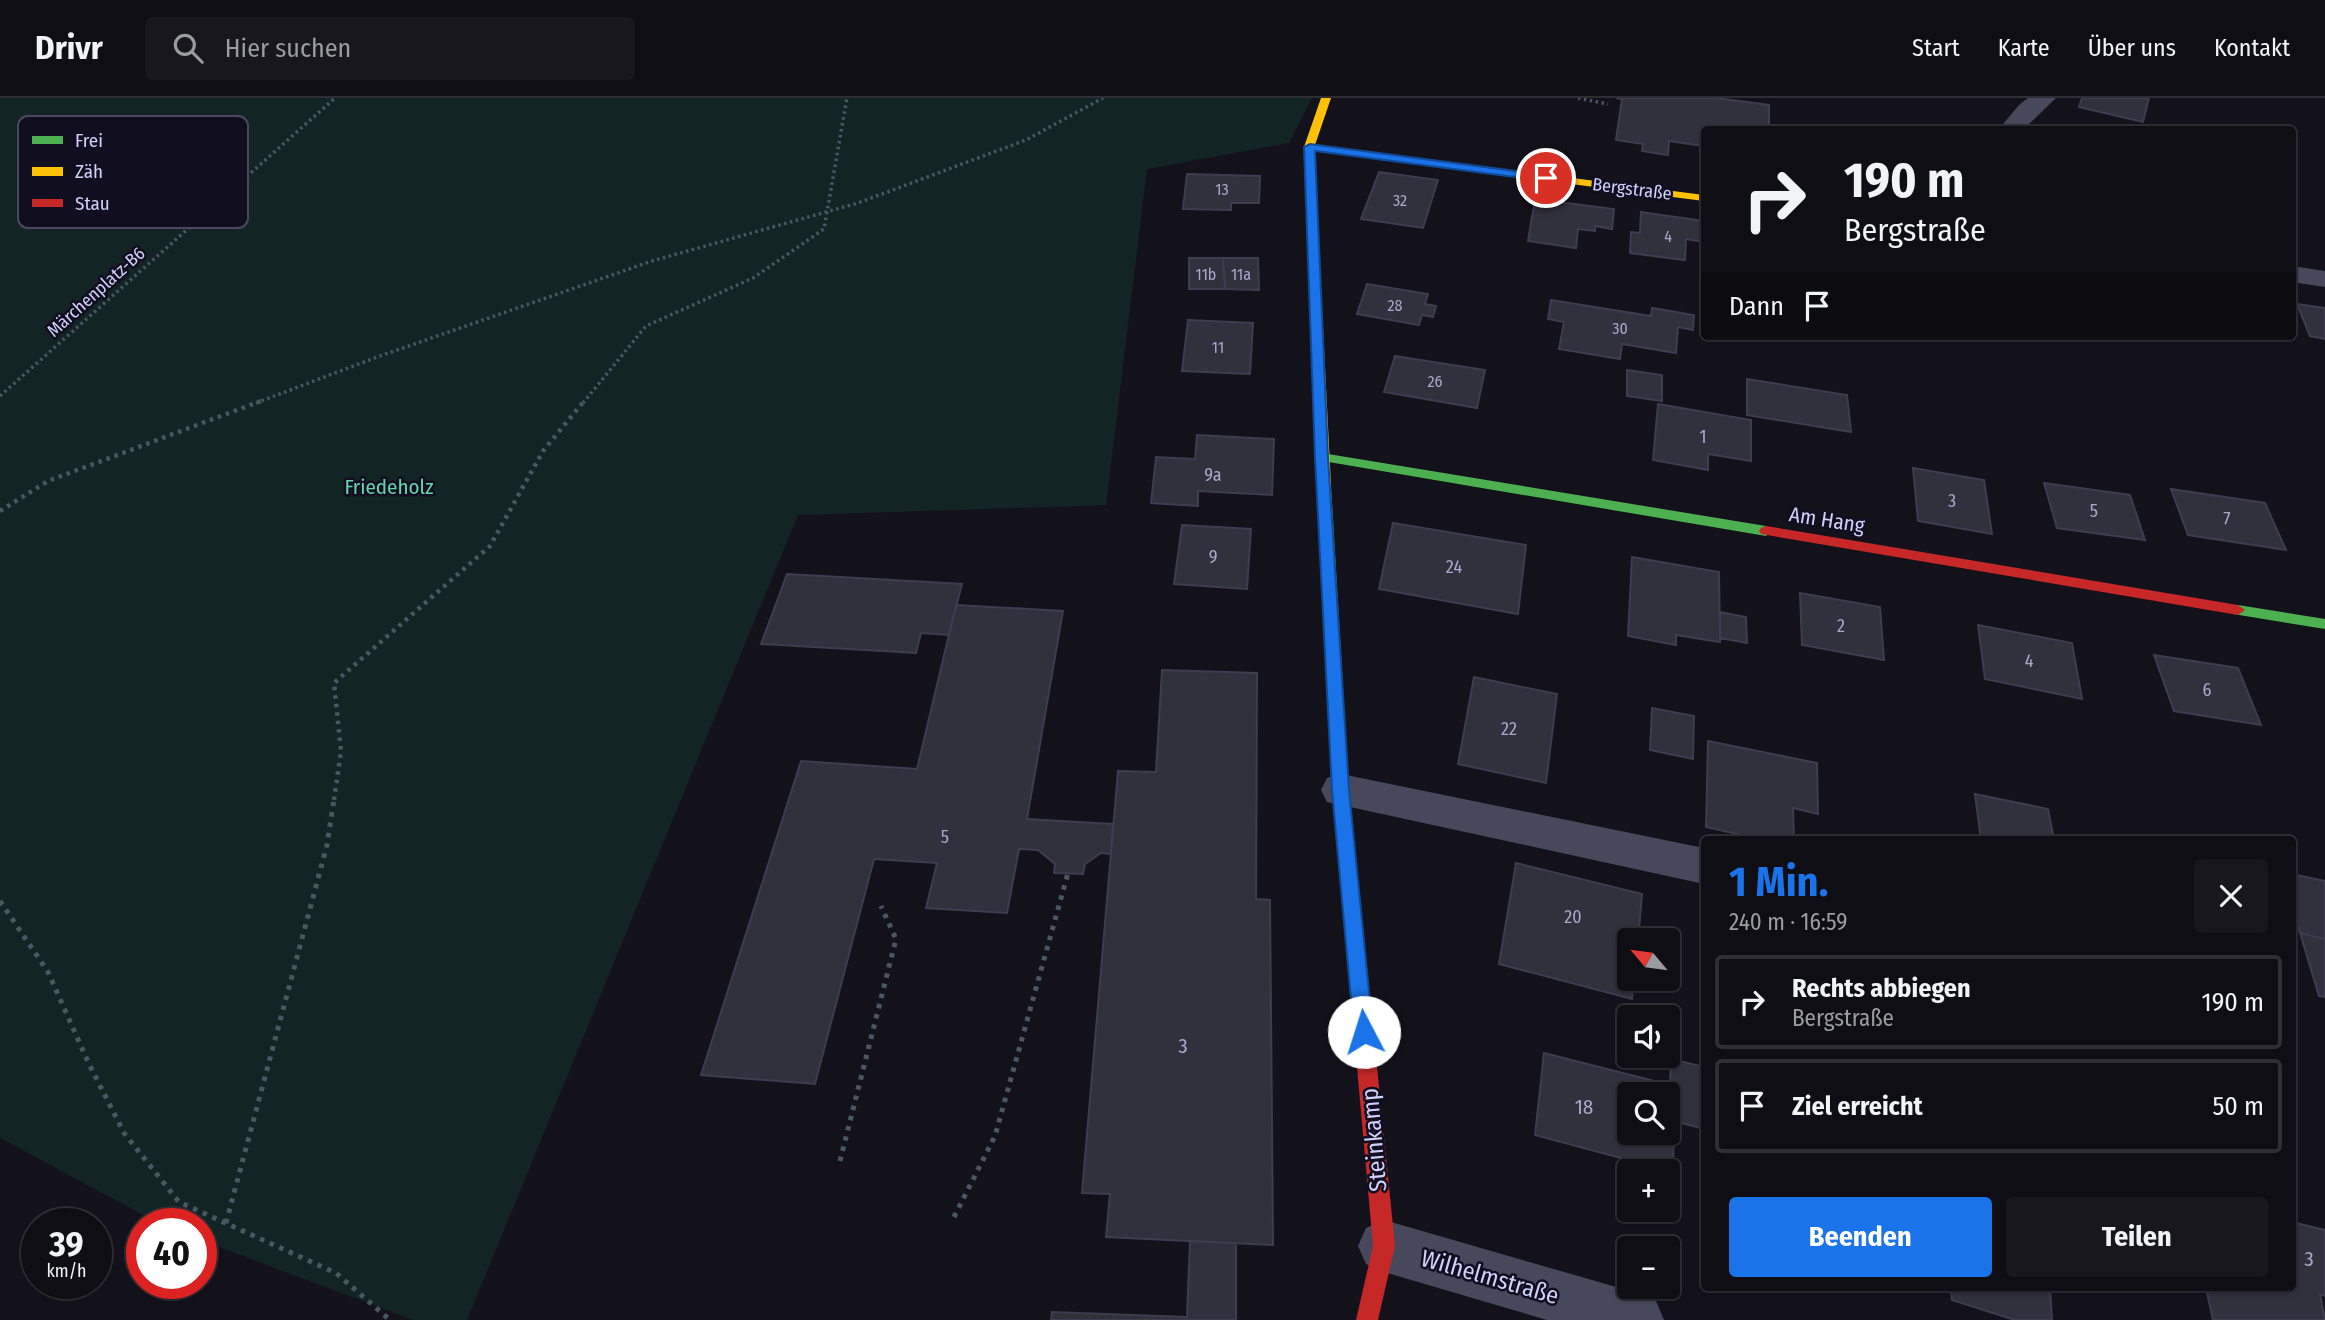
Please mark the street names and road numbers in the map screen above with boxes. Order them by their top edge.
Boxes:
street label: Bergstraße [1591,173,1673,205]
street label: Märchenplatz-B6 [43,242,149,342]
street label: Am Hang [1787,501,1867,539]
street label: Steinkamp [1356,1087,1392,1193]
street label: Wilhelmstraße [1418,1244,1562,1310]

